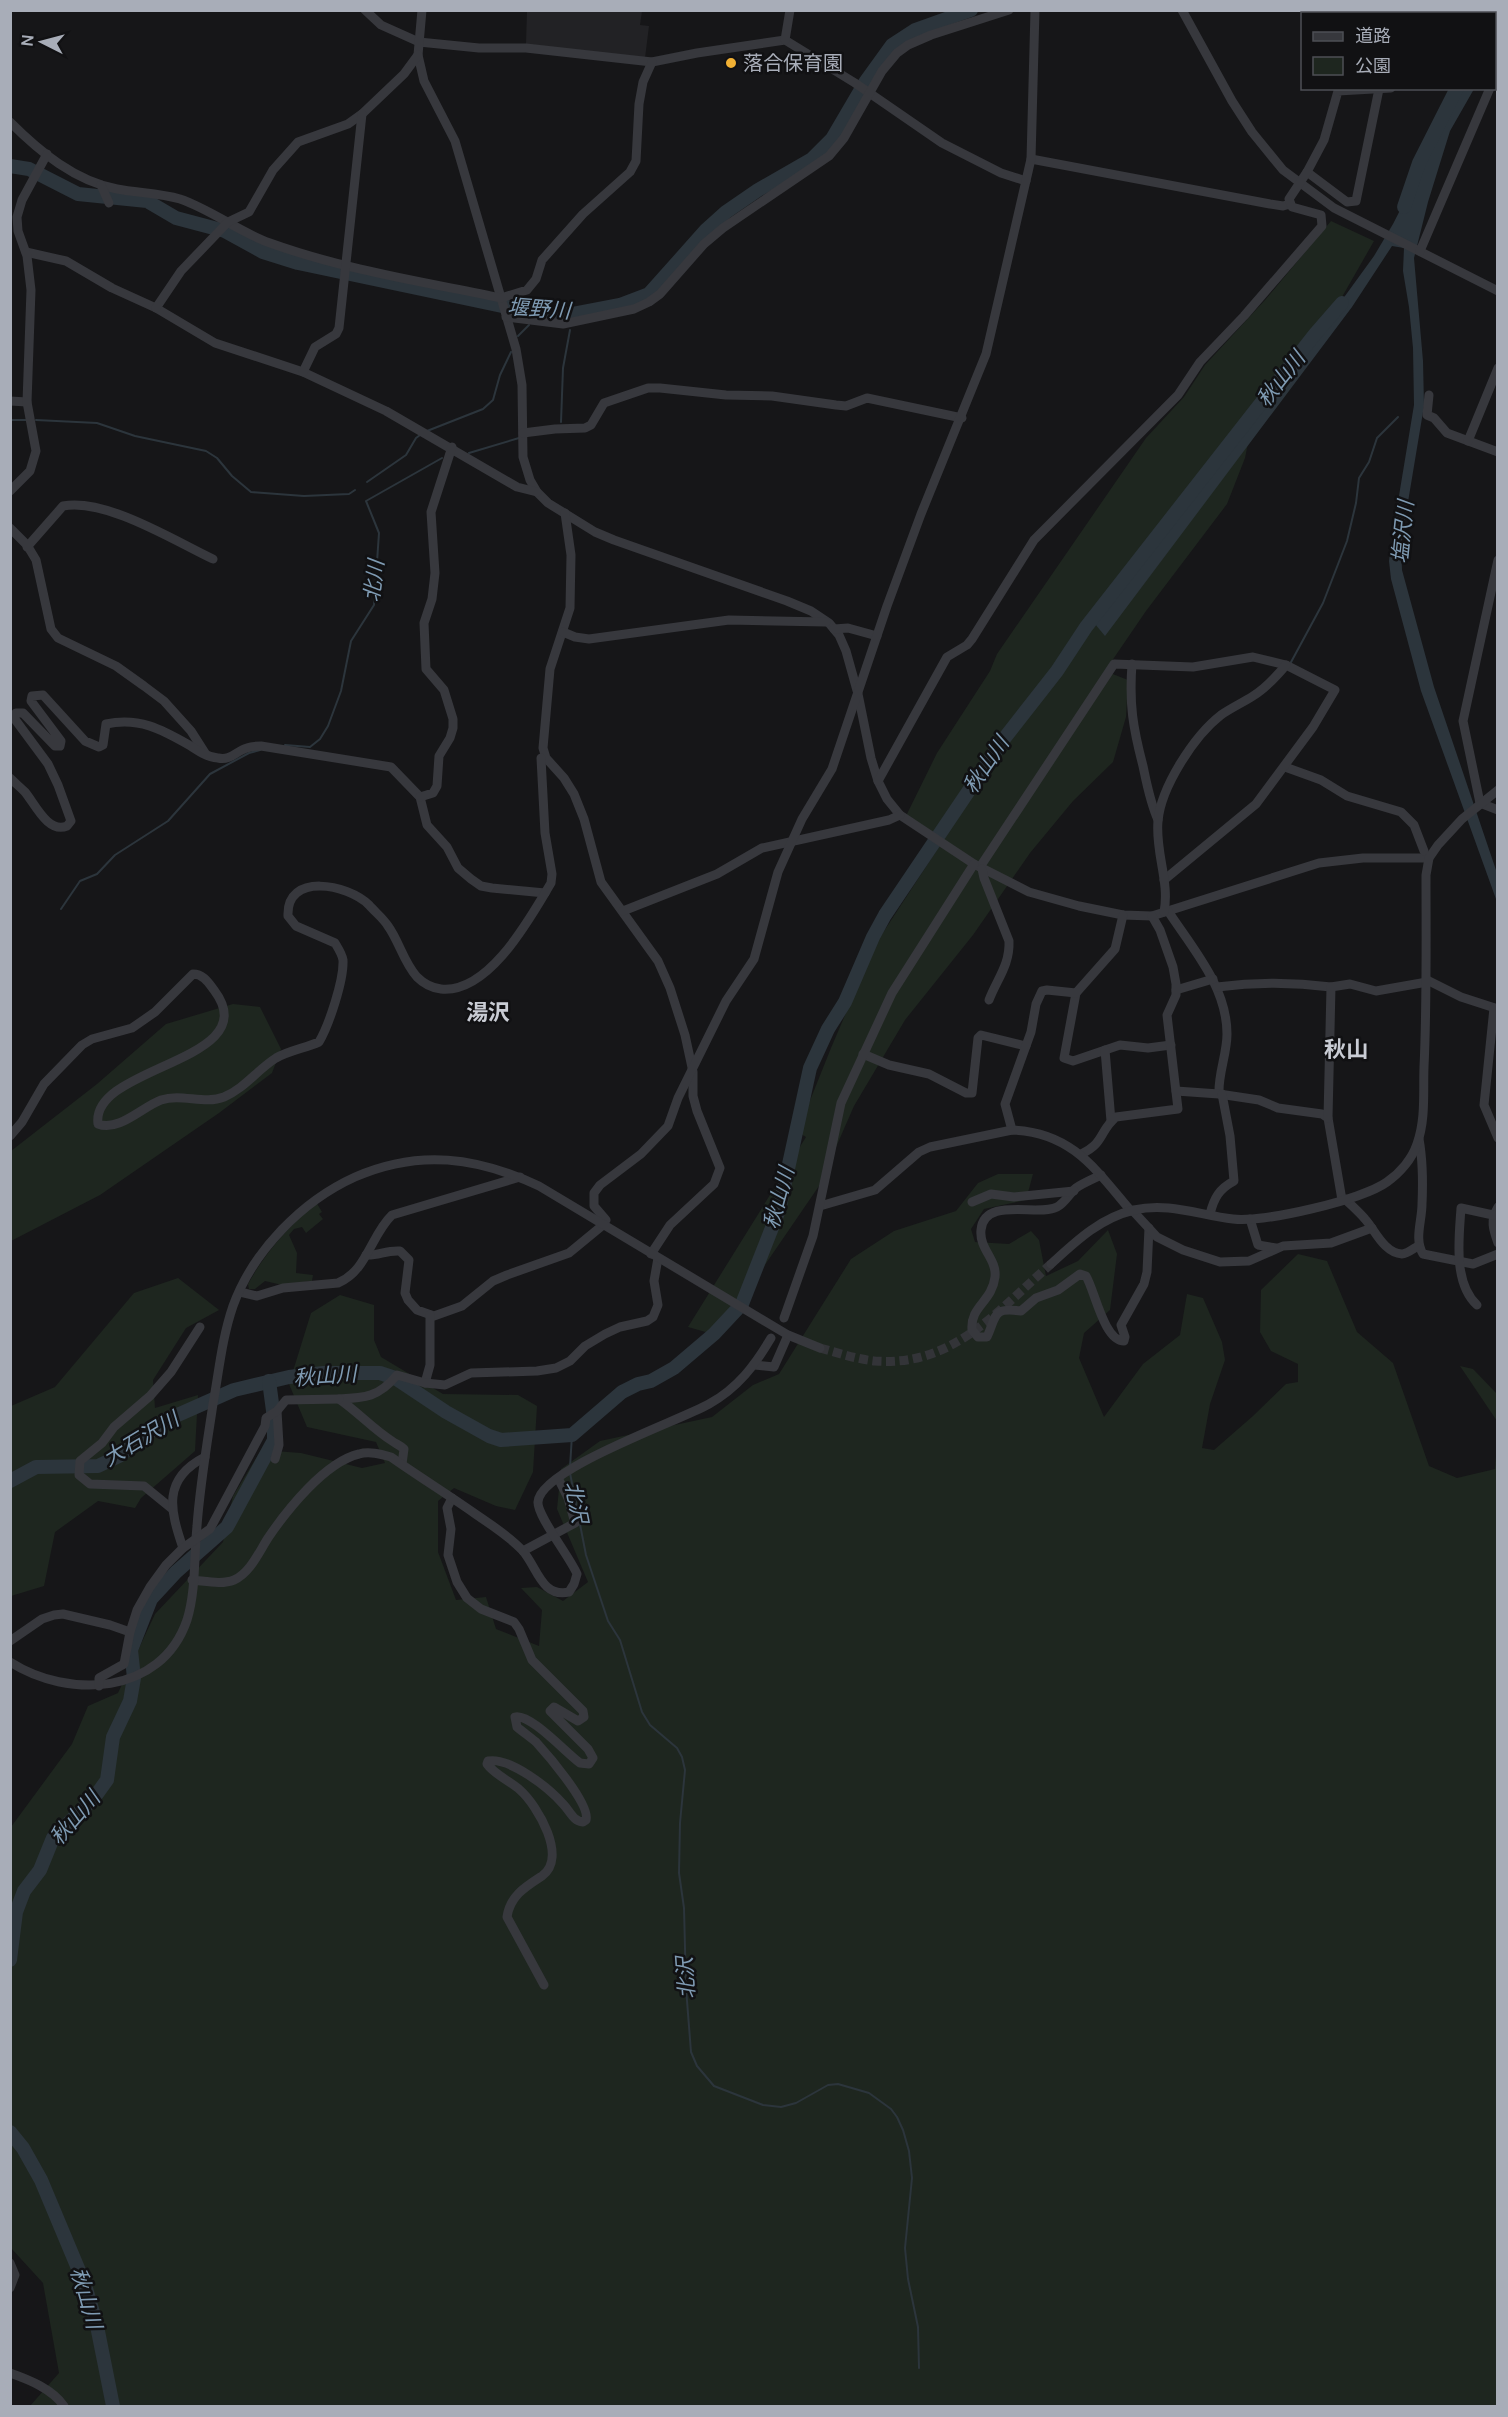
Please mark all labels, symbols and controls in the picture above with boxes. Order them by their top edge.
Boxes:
north arrow [12,12,72,72]
legend [1301,12,1496,90]
text: 道路 [1355,23,1391,47]
text: N [16,34,39,47]
place label: 落合保育園 [743,49,843,76]
text: 公園 [1355,53,1391,77]
marker: 落合保育園 [724,56,738,70]
water label: 堰野川 [507,292,573,324]
water label: 秋山川 [1250,343,1312,412]
water label: 塩沢川 [1385,497,1419,565]
water label: 北川 [357,556,390,603]
water label: 秋山川 [956,729,1016,798]
district label: 湯沢 [466,997,510,1027]
district label: 秋山 [1324,1034,1368,1064]
water label: 秋山川 [756,1162,800,1232]
water label: 秋山川 [293,1359,359,1391]
water label: 大石沢川 [97,1403,185,1472]
water label: 北沢 [559,1479,595,1528]
water label: 秋山川 [43,1783,107,1850]
water label: 北沢 [669,1953,700,2000]
water label: 秋山川 [65,2264,110,2334]

